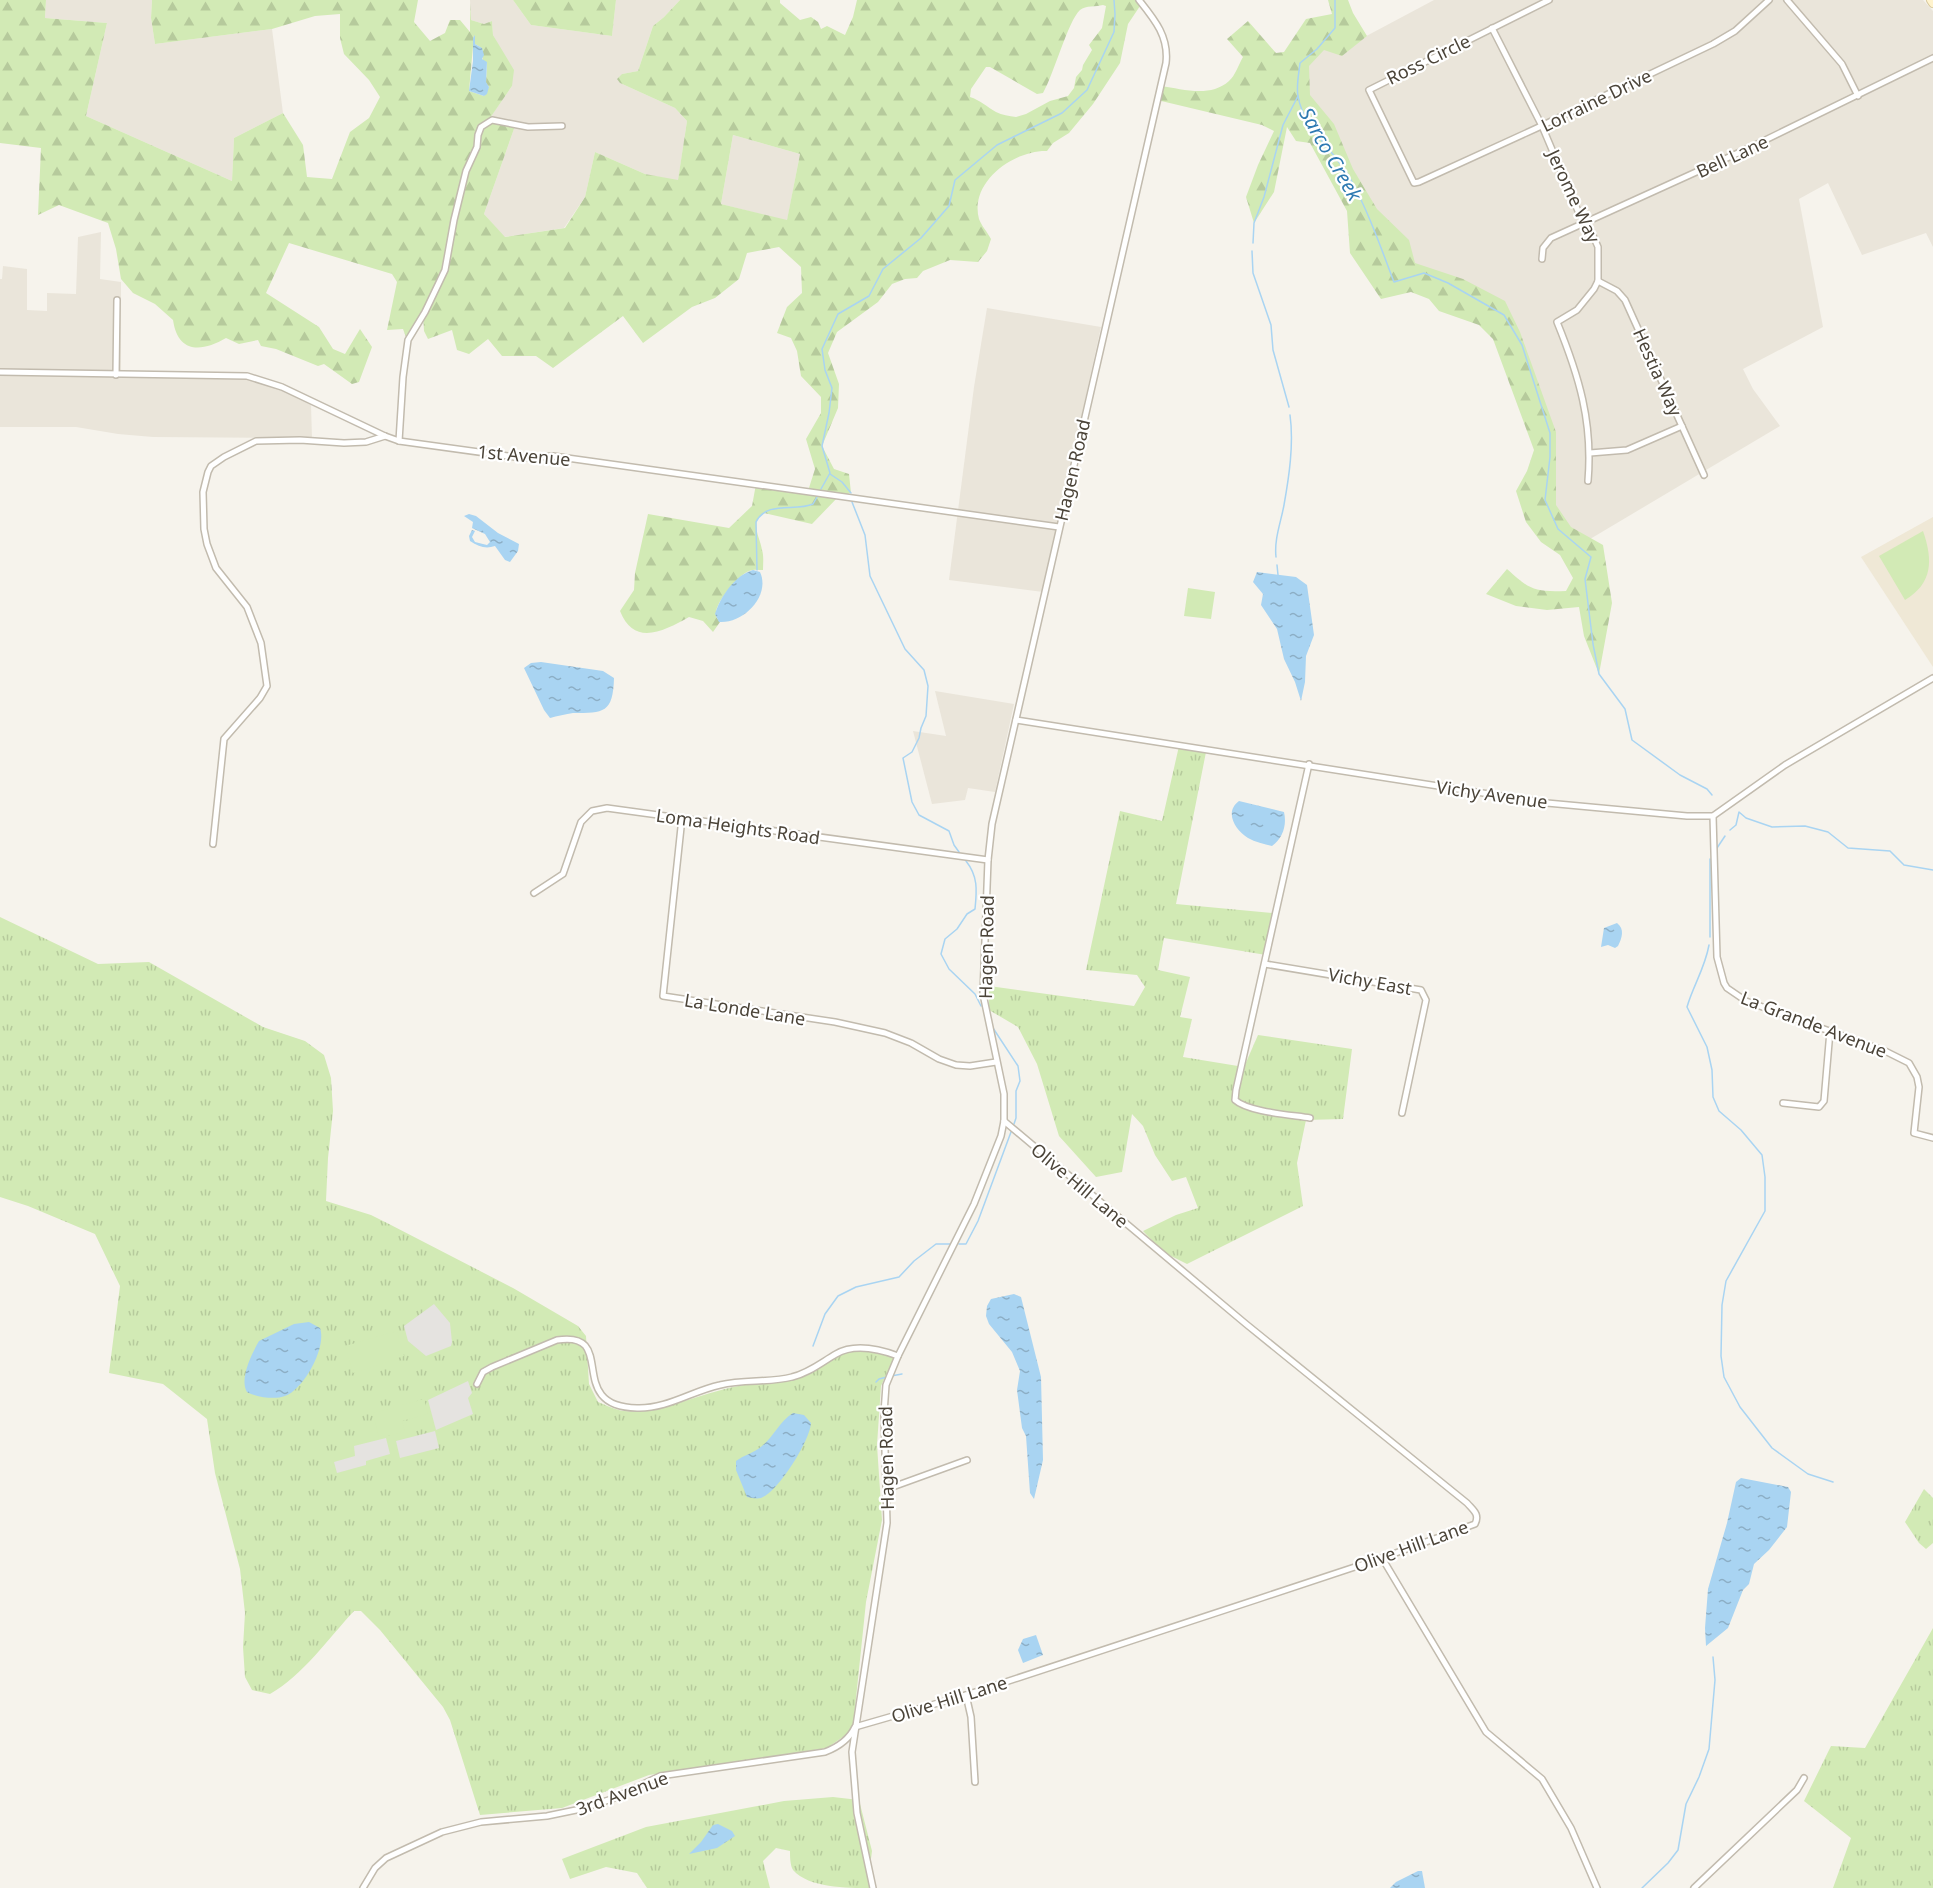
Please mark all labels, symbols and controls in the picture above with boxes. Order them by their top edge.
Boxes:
street label: Ross Circle [1382,28,1474,90]
street label: Lorraine Drive [1537,63,1655,137]
water label: Sarco Creek [1293,102,1369,207]
street label: Bell Lane [1692,129,1772,183]
street label: Jerome Way [1541,144,1606,247]
street label: Hestia Way [1628,324,1688,420]
street label: Hagen Road [1049,417,1095,523]
street label: 1st Avenue [476,439,572,471]
street label: Vichy Avenue [1435,774,1549,814]
street label: Loma Heights Road [654,803,822,849]
street label: Hagen Road [973,895,999,999]
street label: Vichy East [1326,962,1414,1000]
street label: La Grande Avenue [1737,985,1891,1063]
street label: La Londe Lane [683,988,807,1030]
street label: Olive Hill Lane [1026,1137,1134,1233]
street label: Hagen Road [873,1406,899,1510]
street label: Olive Hill Lane [1350,1514,1472,1578]
street label: Olive Hill Lane [888,1670,1010,1728]
street label: 3rd Avenue [573,1765,671,1821]

